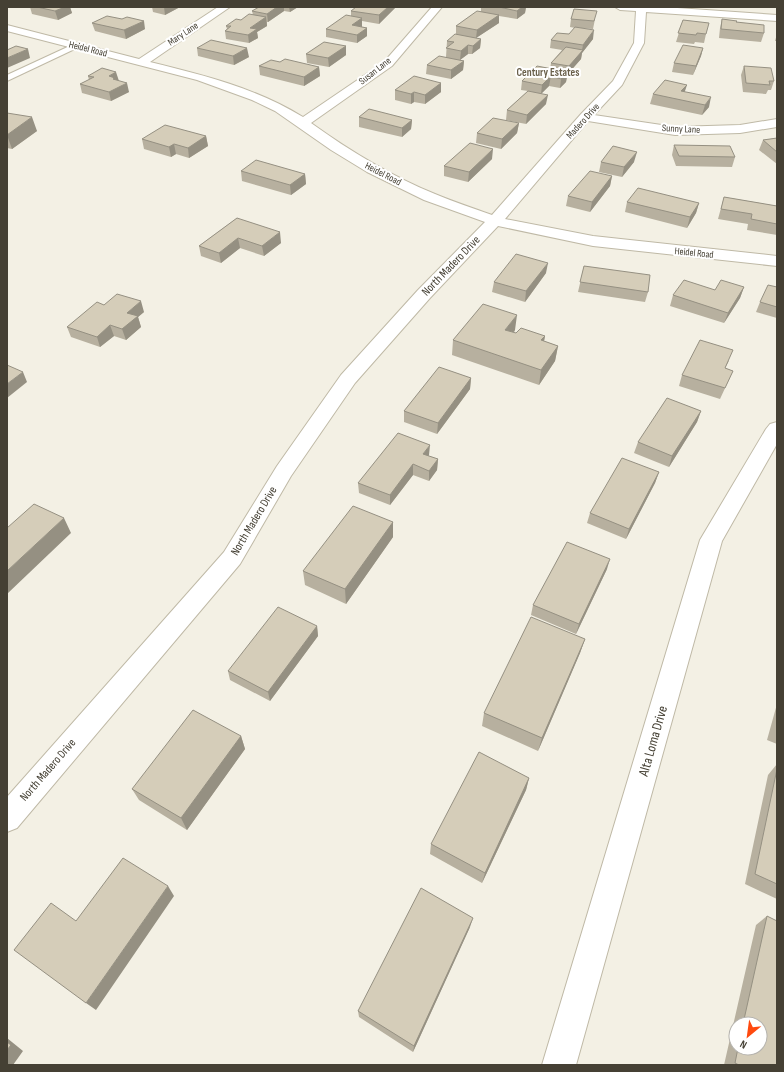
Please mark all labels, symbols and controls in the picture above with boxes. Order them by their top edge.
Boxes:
street label: Mary Lane [166,20,200,48]
street label: Heidel Road [67,38,109,60]
street label: Susan Lane [356,55,394,87]
district label: Century Estates [516,66,580,79]
street label: Madero Drive [564,101,602,141]
street label: Sunny Lane [662,122,700,136]
street label: Heidel Road [363,160,403,188]
street label: North Madero Drive [418,233,484,299]
street label: Heidel Road [674,245,714,261]
street label: North Madero Drive [227,484,281,558]
street label: Alta Loma Drive [635,704,671,779]
street label: North Madero Drive [17,735,79,804]
north arrow [728,1016,768,1056]
text: N [738,1037,749,1051]

